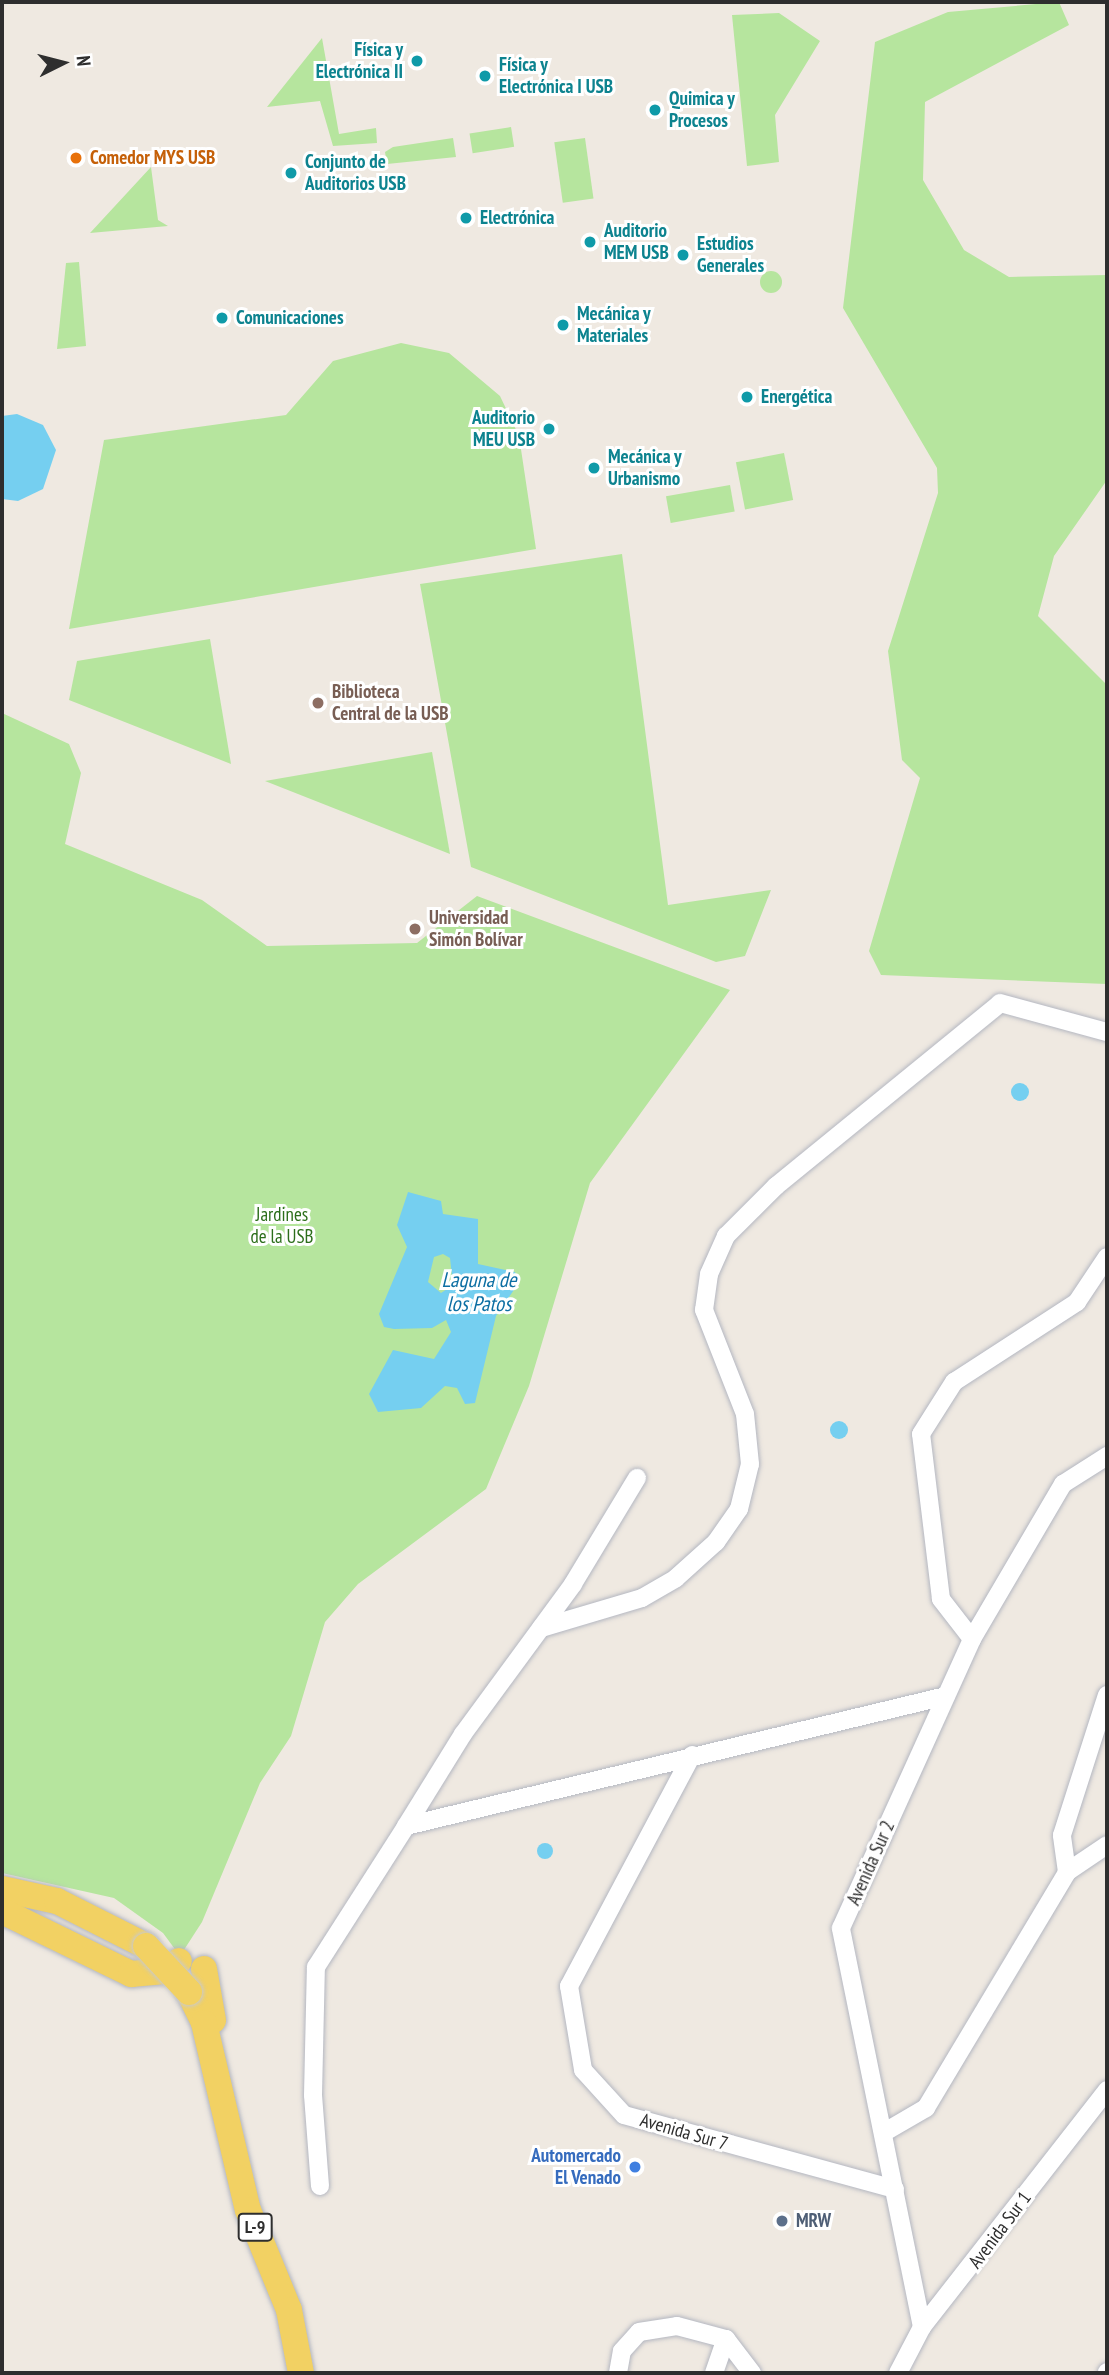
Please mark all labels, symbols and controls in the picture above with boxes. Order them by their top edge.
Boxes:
north arrow [28,28,98,98]
place label: Física y Electrónica II [316,39,403,83]
marker: Física y Electrónica II [409,53,425,69]
text: N [71,54,96,67]
place label: Física y Electrónica I USB [499,54,613,98]
marker: Física y Electrónica I USB [477,68,493,84]
place label: Quimica y Procesos [669,88,735,132]
marker: Quimica y Procesos [647,102,663,118]
place label: Comedor MYS USB [90,147,215,169]
marker: Comedor MYS USB [68,150,84,166]
place label: Conjunto de Auditorios USB [305,151,406,195]
marker: Conjunto de Auditorios USB [283,165,299,181]
place label: Electrónica [480,207,554,229]
marker: Electrónica [458,210,474,226]
place label: Auditorio MEM USB [604,220,669,264]
place label: Estudios Generales [697,233,764,277]
marker: Auditorio MEM USB [582,234,598,250]
marker: Estudios Generales [675,247,691,263]
place label: Mecánica y Materiales [577,303,651,347]
place label: Comunicaciones [236,307,344,329]
marker: Comunicaciones [214,310,230,326]
marker: Mecánica y Materiales [555,317,571,333]
place label: Energética [761,386,832,408]
marker: Energética [739,389,755,405]
place label: Auditorio MEU USB [472,407,535,451]
marker: Auditorio MEU USB [541,421,557,437]
place label: Mecánica y Urbanismo [608,446,682,490]
marker: Mecánica y Urbanismo [586,460,602,476]
place label: Biblioteca Central de la USB [332,681,449,725]
marker: Biblioteca Central de la USB [310,695,326,711]
place label: Universidad Simón Bolívar [429,907,523,951]
marker: Universidad Simón Bolívar [407,921,423,937]
park label: Jardines de la USB [250,1204,314,1248]
water label: Laguna de los Patos [442,1267,516,1317]
street label: Avenida Sur 2 [842,1817,900,1909]
street label: Avenida Sur 7 [638,2109,730,2155]
place label: Automercado El Venado [531,2145,621,2189]
marker: Automercado El Venado [627,2159,643,2175]
street label: Avenida Sur 1 [964,2187,1036,2273]
place label: MRW [796,2210,831,2232]
road number: L-9 [238,2213,272,2242]
marker: MRW [774,2213,790,2229]

